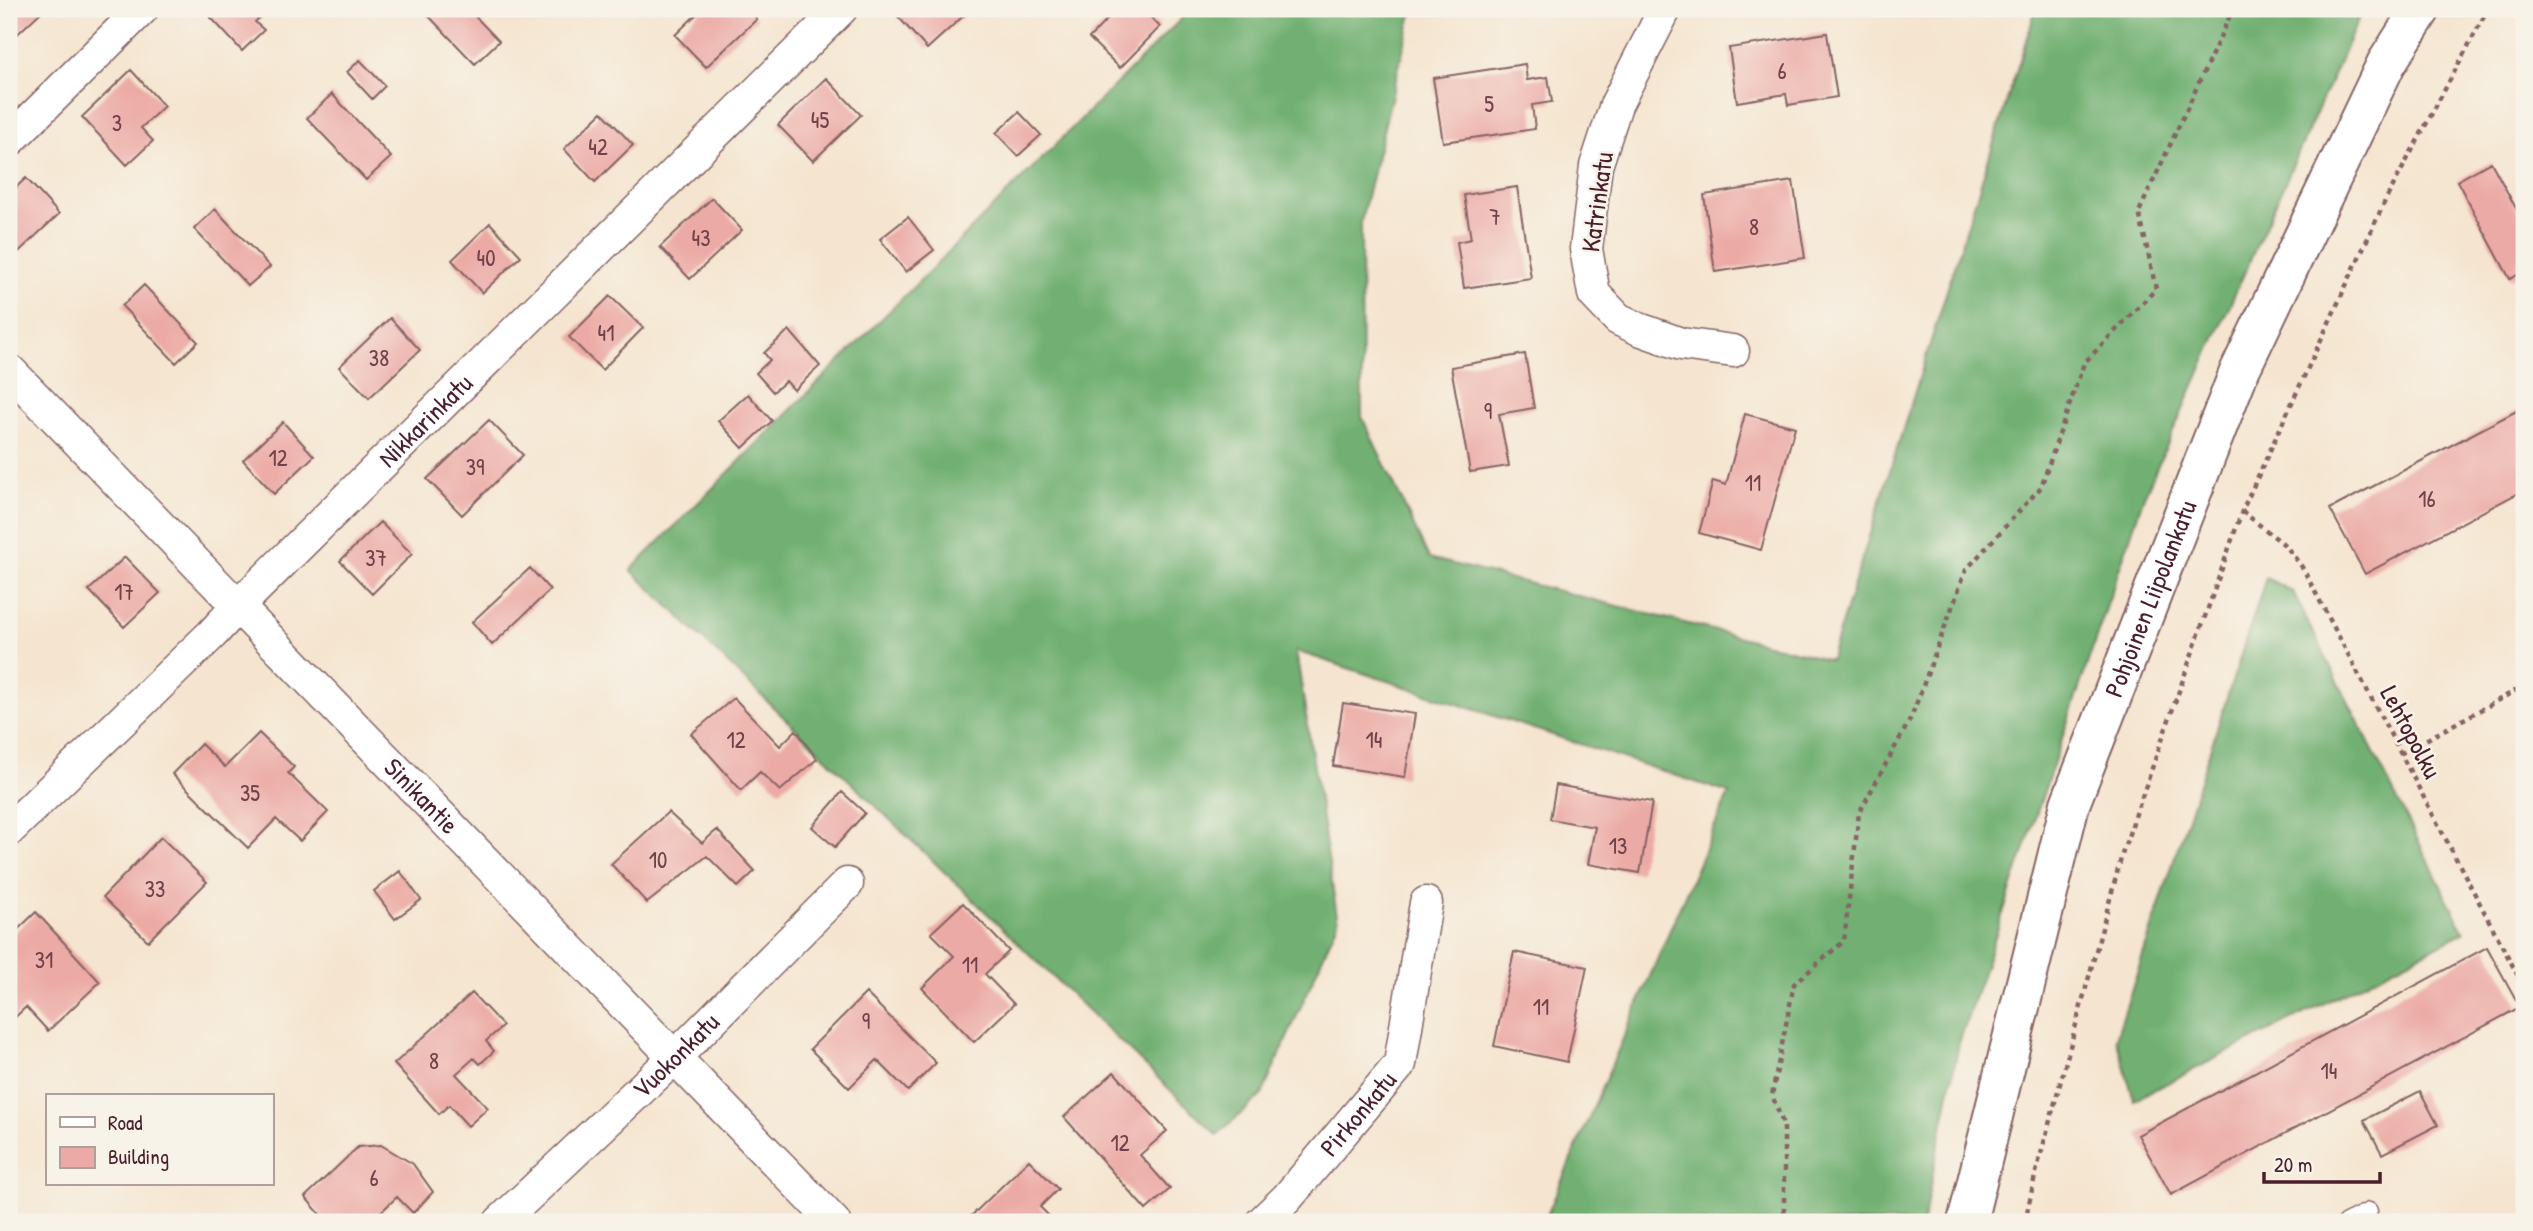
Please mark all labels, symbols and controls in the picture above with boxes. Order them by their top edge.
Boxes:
house number: 6 [1777,55,1787,86]
house number: 5 [1484,88,1494,119]
house number: 45 [811,104,829,135]
house number: 3 [112,107,122,138]
house number: 42 [588,131,608,162]
street label: Katrinkatu [1572,150,1621,254]
house number: 7 [1489,201,1501,232]
house number: 8 [1749,211,1759,242]
house number: 43 [692,222,710,253]
house number: 40 [477,242,495,273]
house number: 41 [598,317,614,348]
house number: 38 [369,342,389,373]
street label: Nikkarinkatu [370,366,480,475]
house number: 9 [1484,395,1492,426]
house number: 12 [268,442,288,473]
house number: 39 [466,451,484,482]
house number: 11 [1745,467,1761,498]
house number: 16 [2418,483,2436,514]
street label: Pohjoinen Liipolankatu [2096,495,2204,702]
house number: 37 [365,542,387,573]
house number: 17 [114,576,134,607]
street label: Lehtopolku [2372,679,2450,784]
house number: 12 [726,724,746,755]
house number: 14 [1366,724,1382,755]
street label: Sinikantie [377,750,467,841]
house number: 35 [240,777,260,808]
house number: 13 [1609,830,1627,861]
house number: 10 [649,844,667,875]
house number: 33 [145,873,165,904]
house number: 31 [35,944,53,975]
house number: 11 [962,949,978,980]
house number: 11 [1533,991,1549,1022]
street label: Vuokonkatu [624,1005,726,1106]
house number: 9 [862,1005,870,1036]
house number: 8 [429,1045,439,1076]
house number: 14 [2321,1055,2337,1086]
street label: Pirkonkatu [1312,1063,1404,1164]
legend [46,1094,273,1186]
text: Road [108,1108,142,1137]
house number: 12 [1110,1127,1130,1158]
scale bar [2264,1140,2379,1184]
text: Building [108,1142,169,1171]
text: 20 m [2274,1150,2312,1179]
house number: 6 [369,1162,379,1193]

